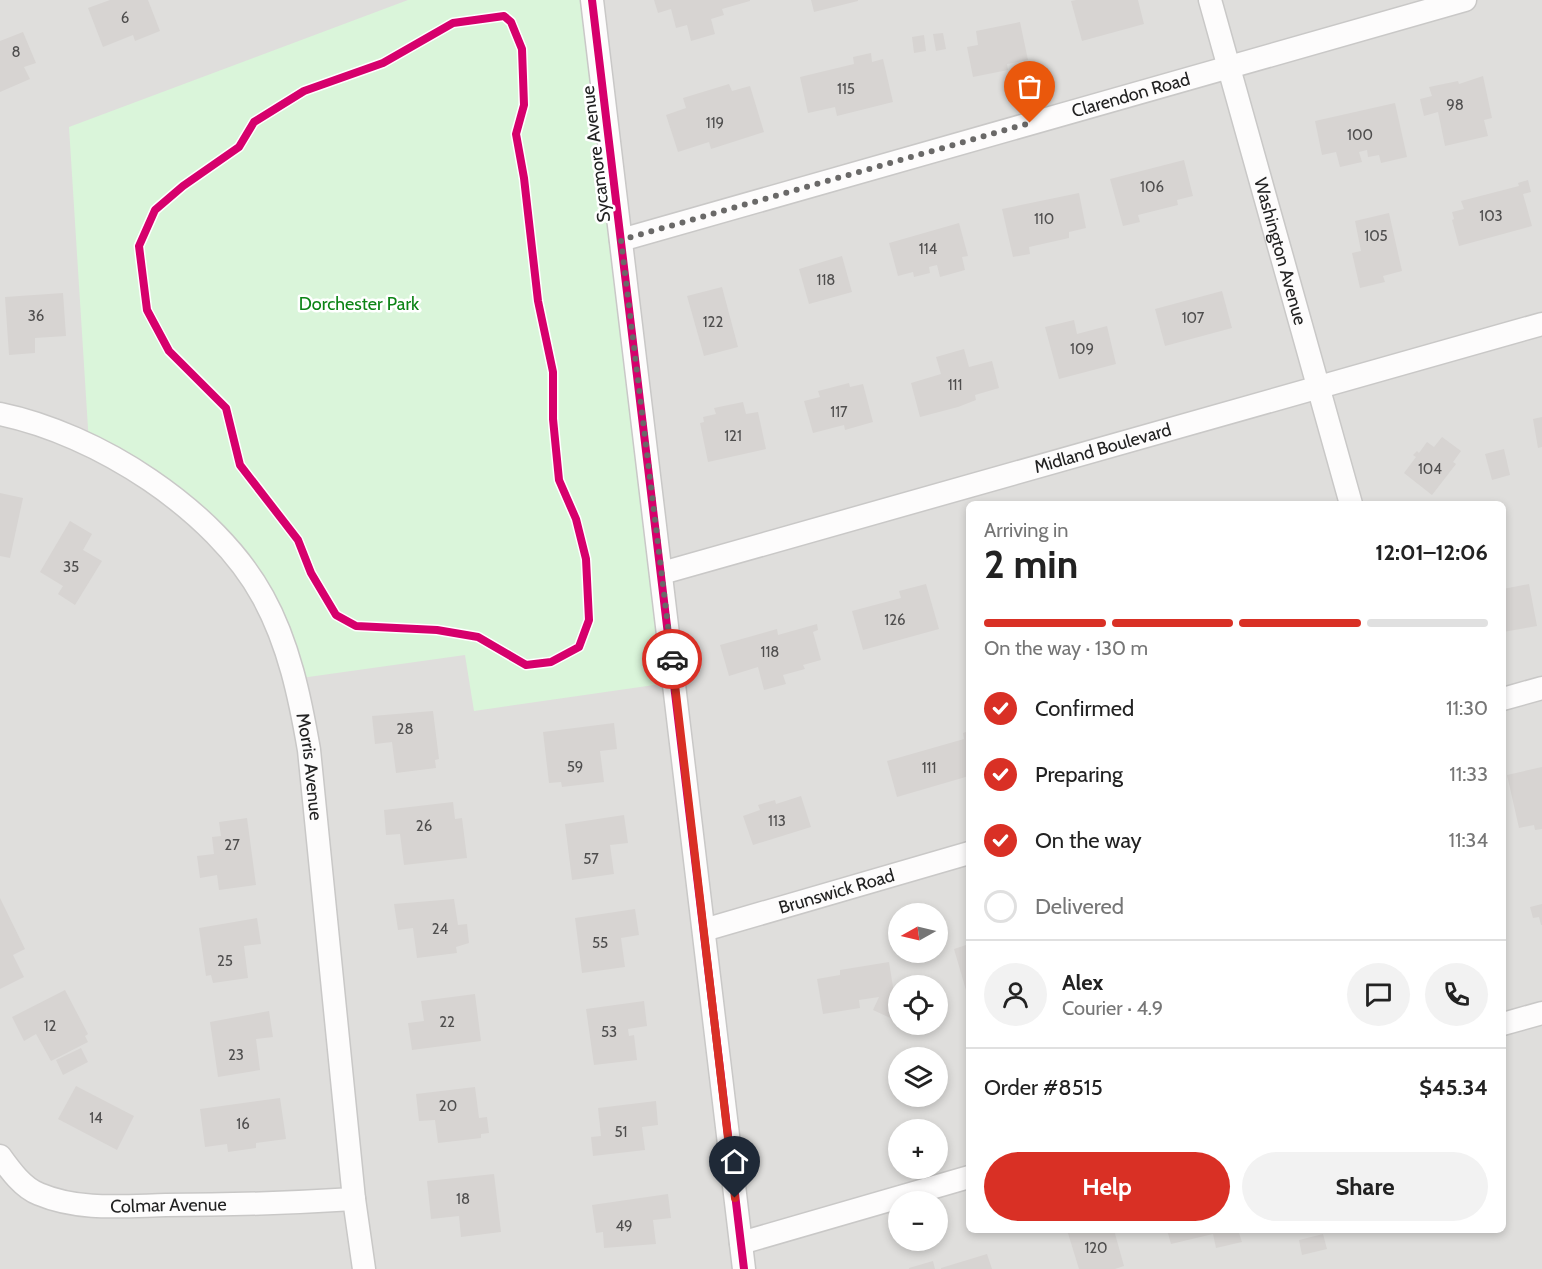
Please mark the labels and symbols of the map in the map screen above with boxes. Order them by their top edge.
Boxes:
house number: 6 [121,9,129,27]
house number: 8 [11,43,21,61]
pin [1004,61,1055,123]
street label: Clarendon Road [1069,68,1192,122]
house number: 115 [837,80,855,98]
street label: Sycamore Avenue [577,84,615,224]
house number: 98 [1446,96,1464,114]
house number: 119 [706,114,724,132]
house number: 100 [1347,126,1373,144]
street label: Washington Avenue [1249,175,1311,328]
house number: 106 [1140,178,1164,196]
house number: 103 [1479,207,1503,225]
house number: 110 [1034,210,1054,228]
house number: 105 [1364,227,1388,245]
house number: 114 [919,240,938,258]
house number: 118 [817,271,835,289]
park label: Dorchester Park [299,293,420,315]
house number: 36 [28,307,44,325]
house number: 107 [1182,309,1205,327]
house number: 122 [703,313,723,331]
house number: 109 [1070,340,1094,358]
house number: 111 [948,376,962,394]
house number: 117 [830,403,848,421]
street label: Midland Boulevard [1032,418,1174,478]
house number: 121 [724,427,742,445]
house number: 104 [1418,460,1442,478]
house number: 35 [63,558,79,576]
house number: 126 [884,611,906,629]
courier [642,629,702,689]
house number: 118 [761,643,779,661]
street label: Morris Avenue [291,711,327,821]
house number: 28 [397,720,413,738]
house number: 59 [567,758,583,776]
house number: 111 [922,759,936,777]
house number: 113 [768,812,786,830]
house number: 26 [416,817,432,835]
house number: 27 [224,836,240,854]
house number: 57 [583,850,599,868]
street label: Brunswick Road [776,864,897,919]
north arrow [888,903,948,963]
house number: 24 [432,920,449,938]
house number: 55 [592,934,608,952]
house number: 25 [217,952,233,970]
house number: 22 [439,1013,455,1031]
house number: 12 [44,1017,57,1035]
house number: 53 [601,1023,617,1041]
house number: 23 [228,1046,244,1064]
house number: 20 [439,1097,457,1115]
house number: 14 [89,1109,103,1127]
house number: 16 [236,1115,250,1133]
house number: 51 [614,1123,628,1141]
pin [709,1136,760,1198]
house number: 18 [456,1190,470,1208]
street label: Colmar Avenue [110,1193,227,1217]
house number: 49 [615,1217,633,1235]
house number: 120 [1084,1239,1108,1257]

